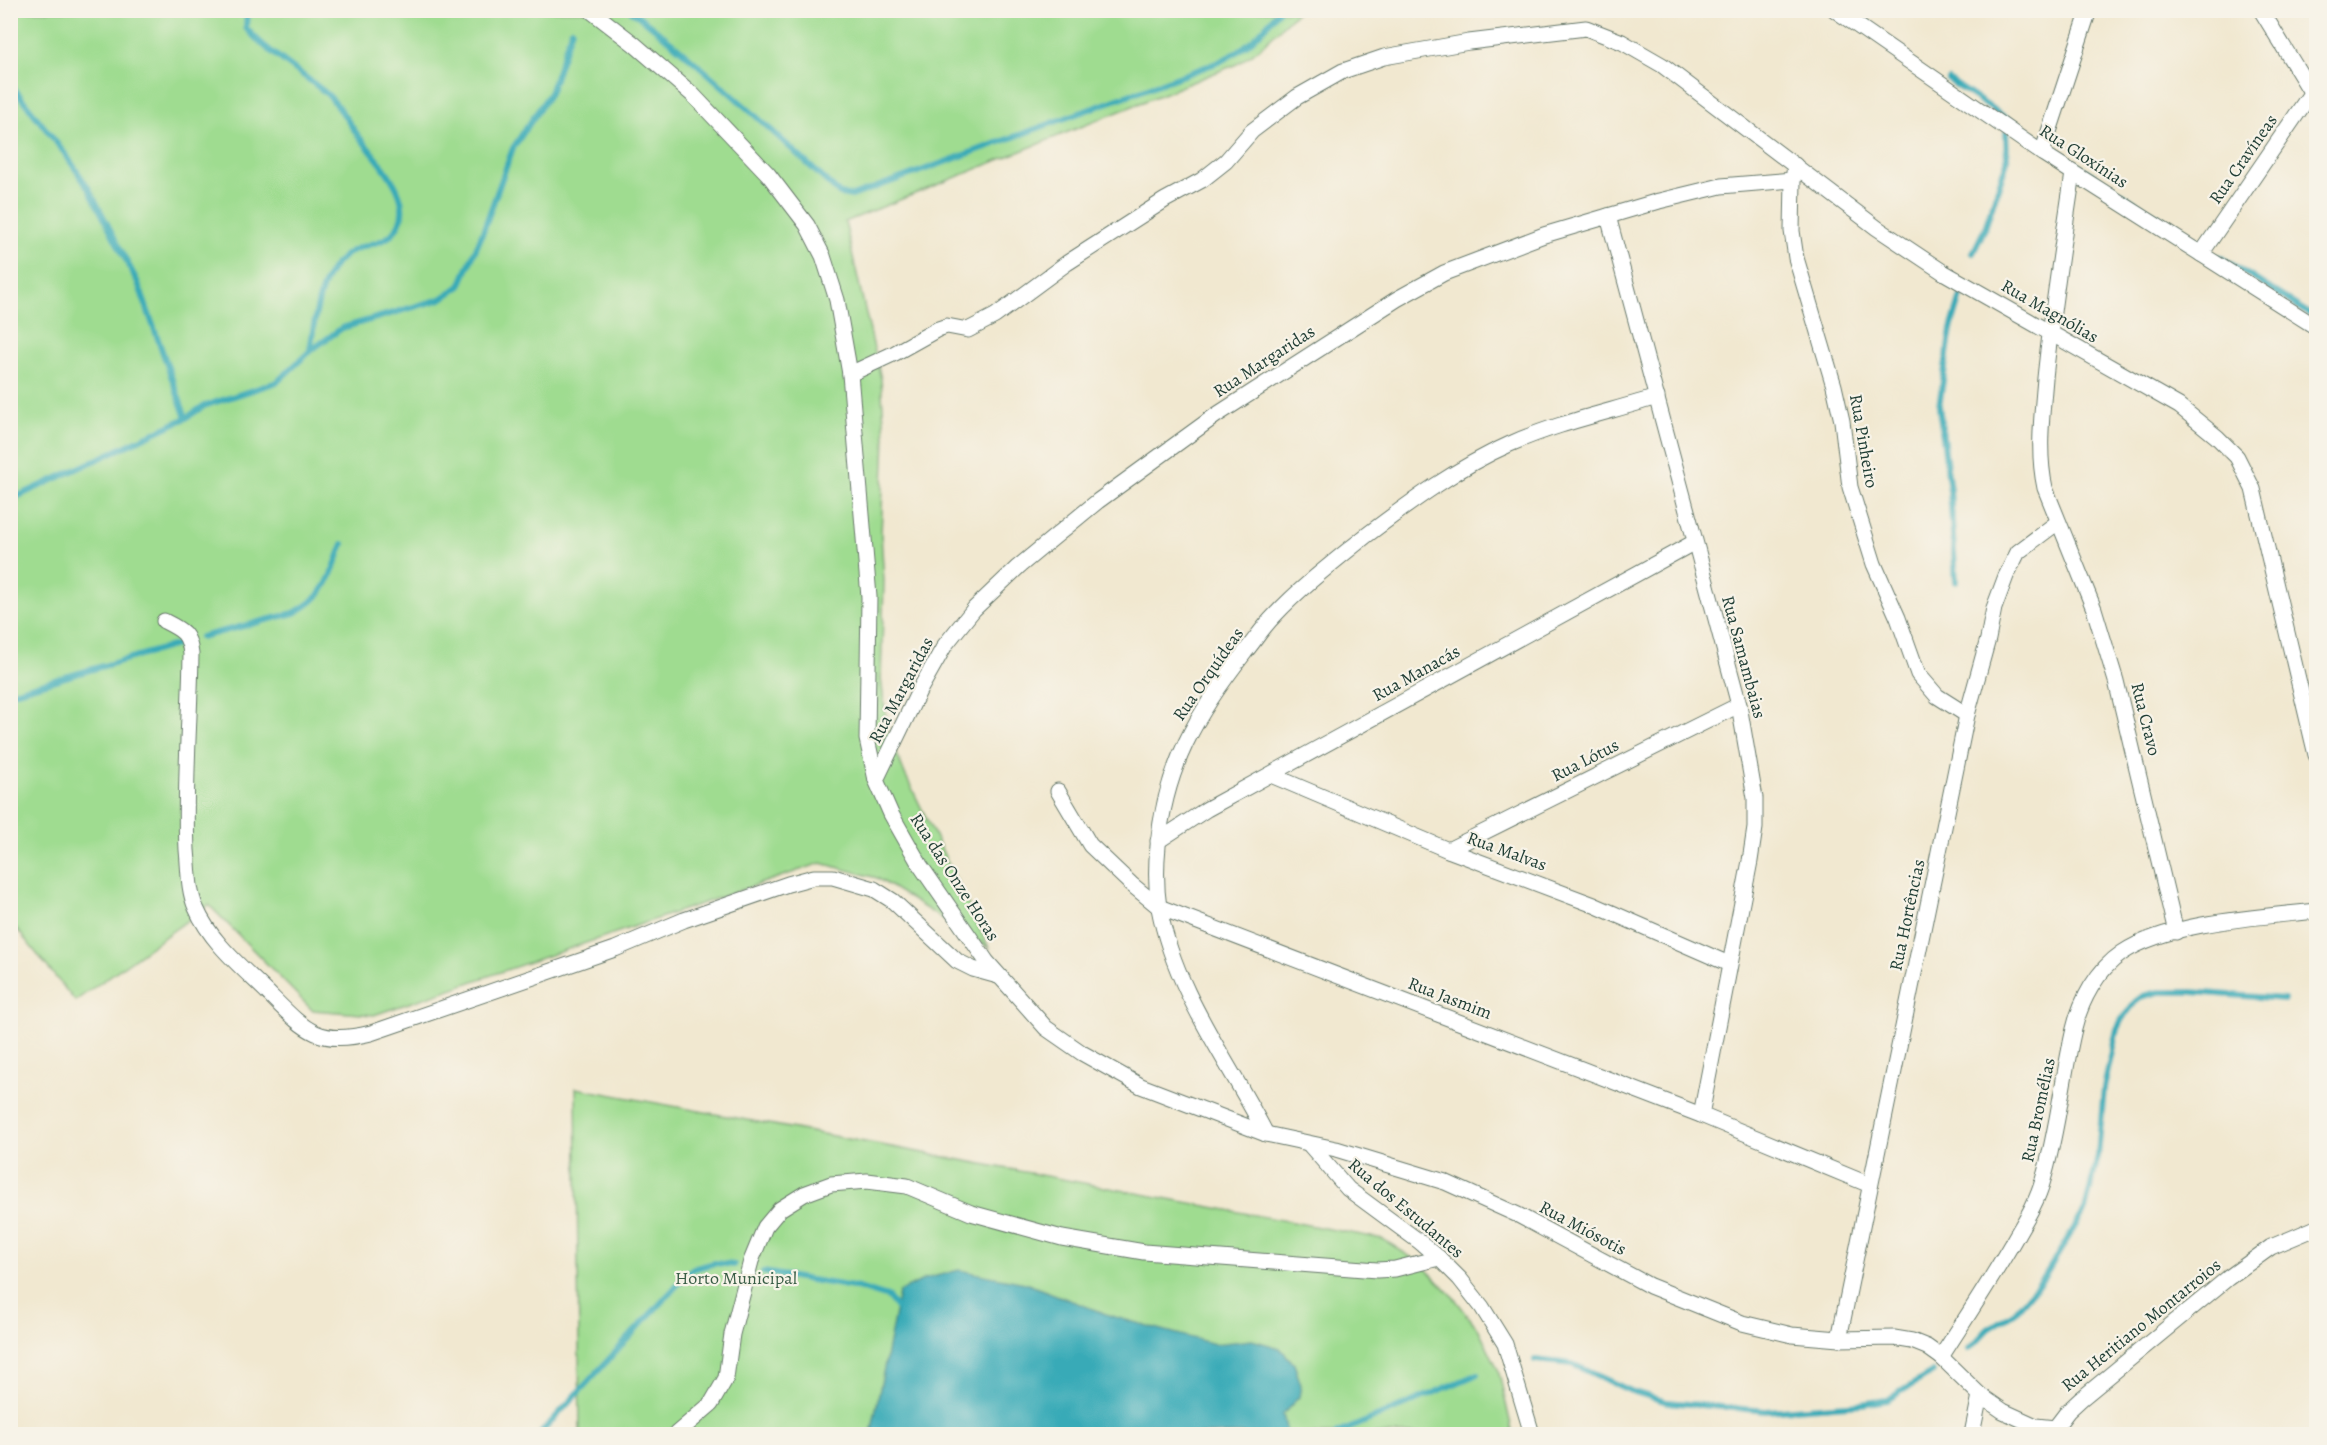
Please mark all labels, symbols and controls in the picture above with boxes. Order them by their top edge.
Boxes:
street label: Rua Cravíneas [2203,109,2283,209]
street label: Rua Gloxínias [2035,118,2133,194]
street label: Rua Magnólias [1997,273,2103,349]
street label: Rua Margaridas [1208,319,1320,403]
street label: Rua Pinheiro [1844,392,1884,490]
street label: Rua Samambaias [1716,593,1772,721]
street label: Rua Orquídeas [1167,623,1249,725]
street label: Rua Margaridas [863,633,939,747]
street label: Rua Manacás [1368,639,1464,707]
street label: Rua Cravo [2125,680,2167,758]
street label: Rua Lótus [1547,733,1623,787]
street label: Rua das Onze Horas [905,809,1005,945]
street label: Rua Malvas [1464,825,1550,877]
street label: Rua Hortências [1883,857,1931,973]
street label: Rua Jasmim [1405,971,1495,1025]
street label: Rua Bromélias [2015,1055,2061,1165]
street label: Rua dos Estudantes [1343,1152,1469,1264]
street label: Rua Miósotis [1535,1195,1631,1261]
street label: Rua Heritiano Montarroios [2056,1253,2226,1397]
park label: Horto Municipal [675,1266,798,1290]

